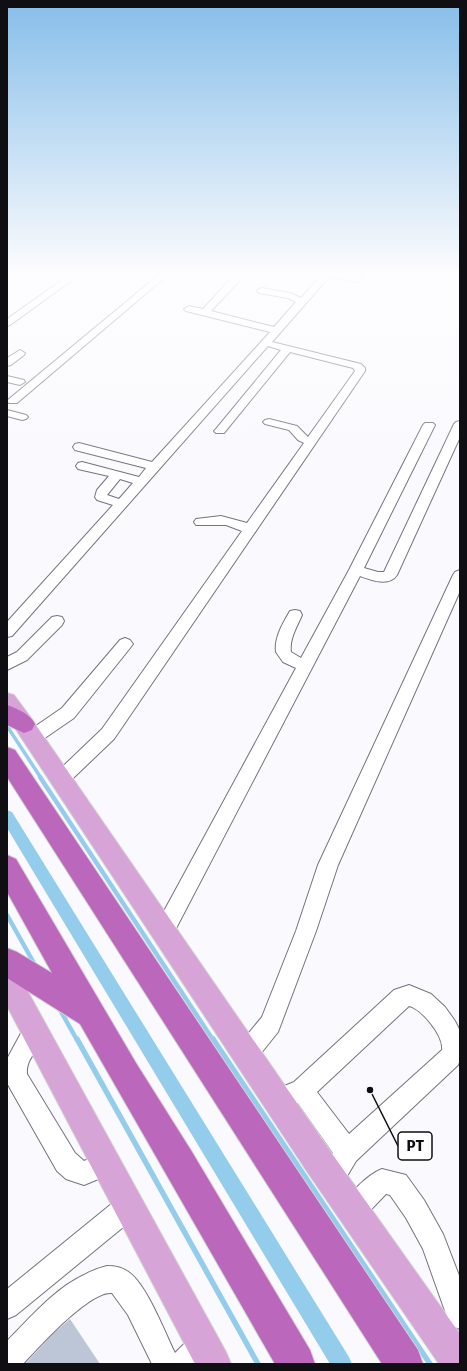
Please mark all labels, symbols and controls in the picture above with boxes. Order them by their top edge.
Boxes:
callout: PT [398,1132,432,1160]
text: PT [406,1136,425,1156]

